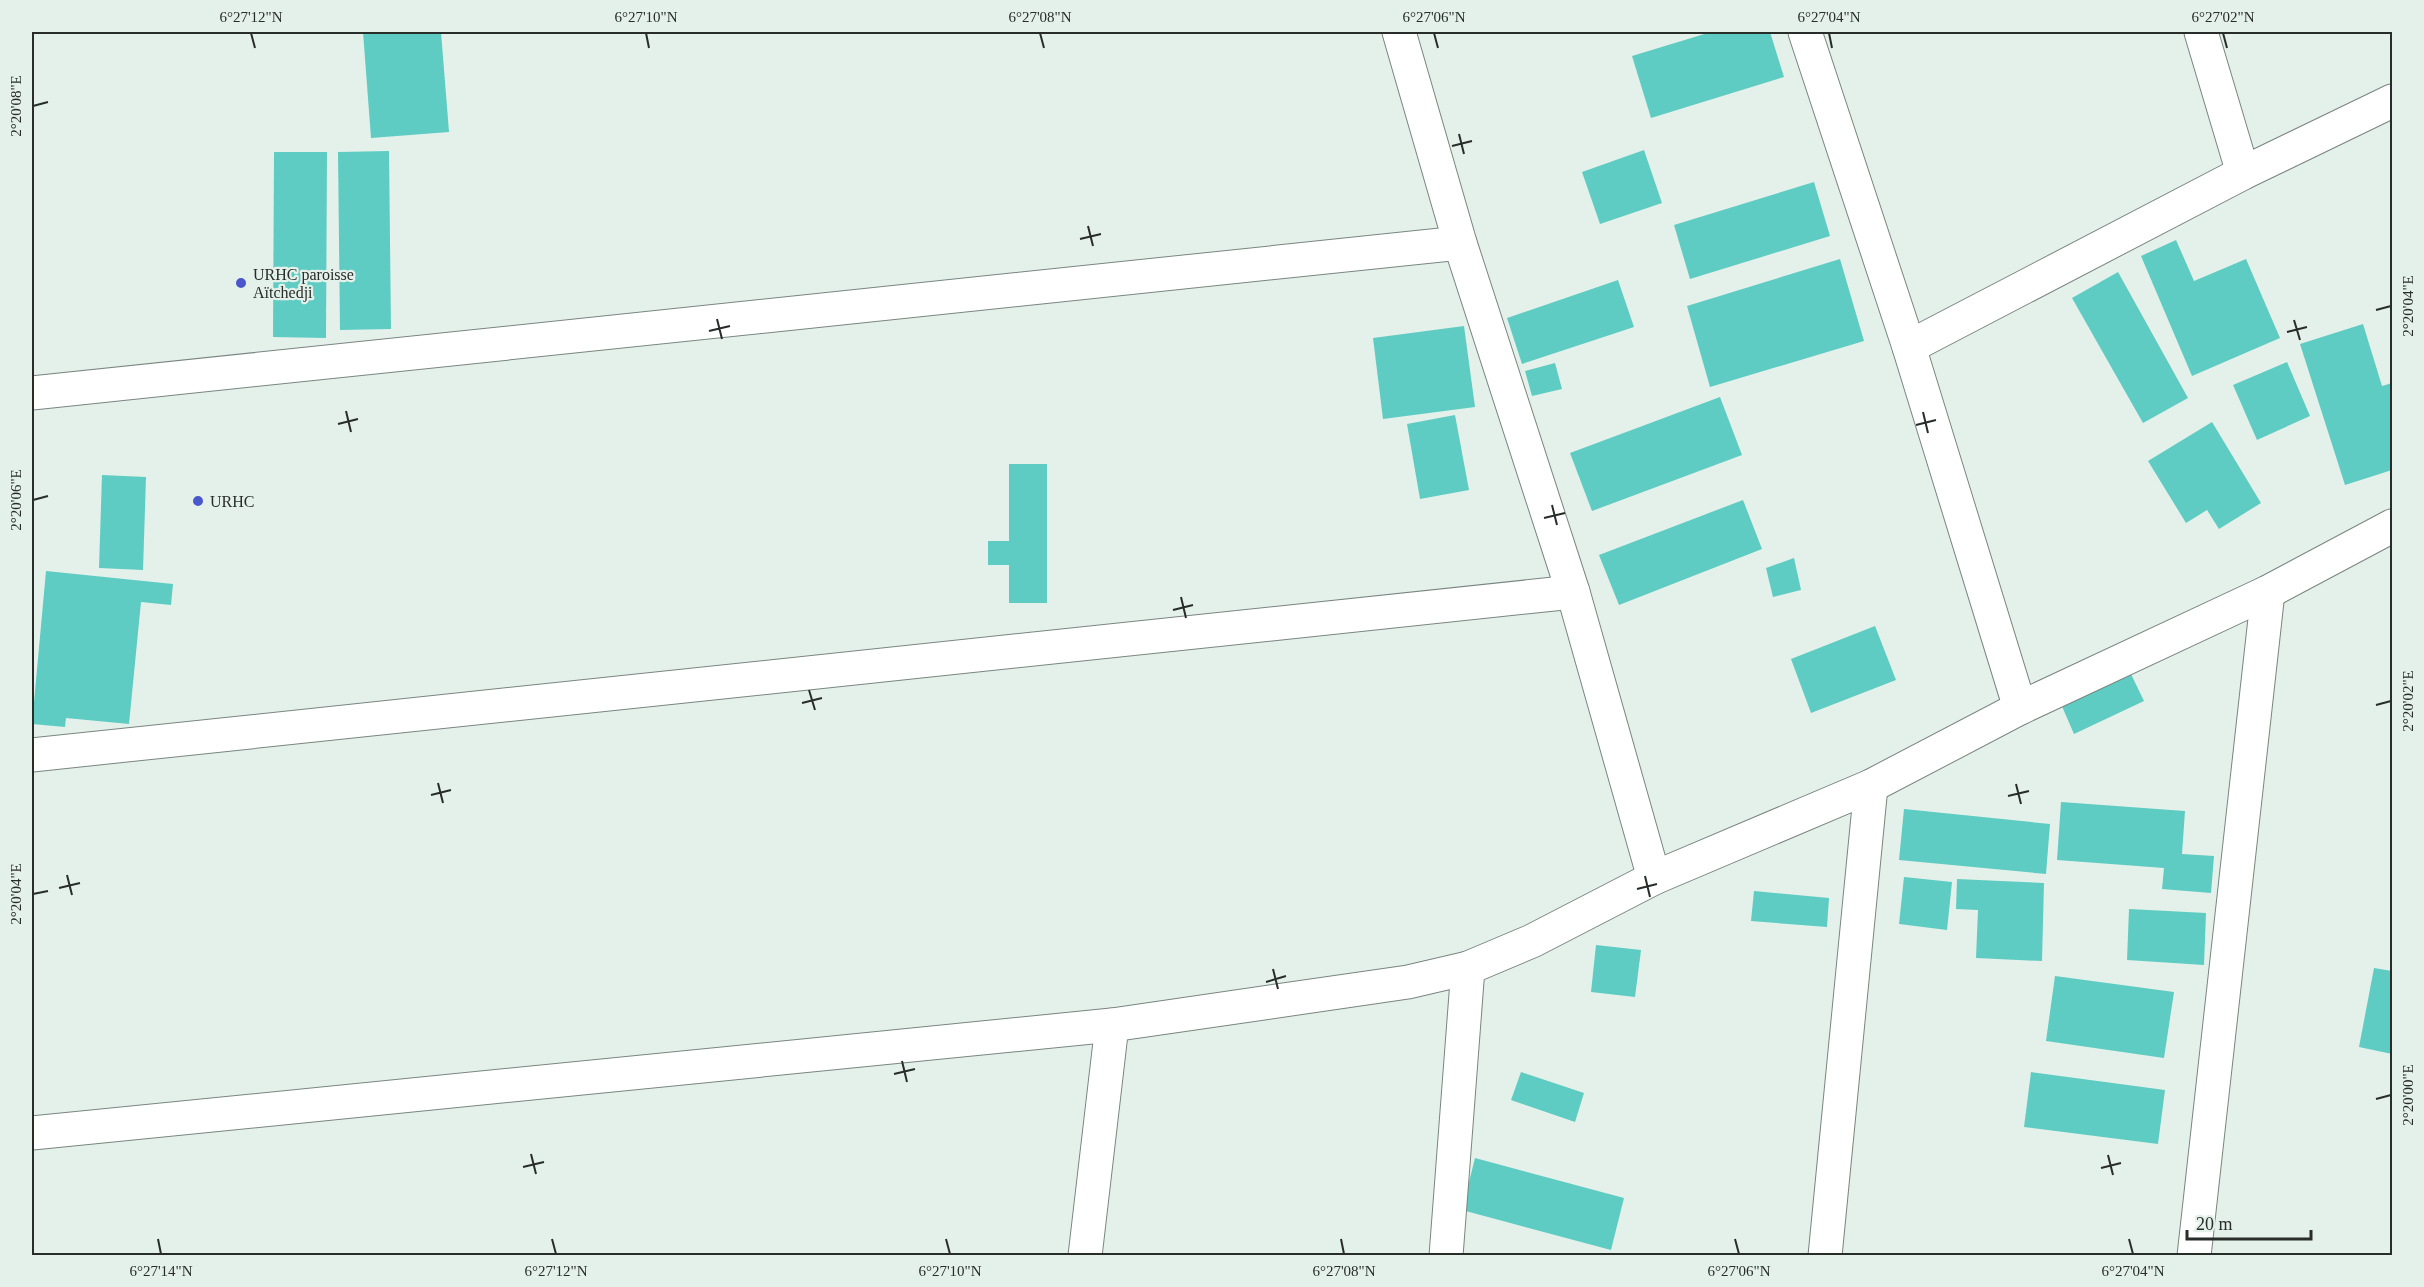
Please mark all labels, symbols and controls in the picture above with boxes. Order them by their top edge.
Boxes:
text: 6°27'12"N [219,9,283,25]
text: 6°27'10"N [614,9,678,25]
text: 6°27'08"N [1008,9,1072,25]
text: 6°27'06"N [1402,9,1466,25]
text: 6°27'04"N [1797,9,1861,25]
text: 6°27'02"N [2191,9,2255,25]
text: 2°20'08"E [8,75,24,137]
place label: URHC paroisse Aïtchedji [253,266,354,302]
text: 2°20'04"E [2400,275,2416,337]
marker: URHC paroisse Aïtchedji [234,276,248,290]
text: 2°20'06"E [8,469,24,531]
place label: URHC [210,493,254,510]
marker: URHC [191,494,205,508]
text: 2°20'02"E [2400,670,2416,732]
text: 2°20'04"E [8,863,24,925]
text: 2°20'00"E [2400,1064,2416,1126]
scale bar [2187,1203,2312,1241]
text: 20 m [2196,1214,2233,1234]
text: 6°27'14"N [129,1263,193,1279]
text: 6°27'12"N [524,1263,588,1279]
text: 6°27'10"N [918,1263,982,1279]
text: 6°27'08"N [1312,1263,1376,1279]
text: 6°27'06"N [1707,1263,1771,1279]
text: 6°27'04"N [2101,1263,2165,1279]

